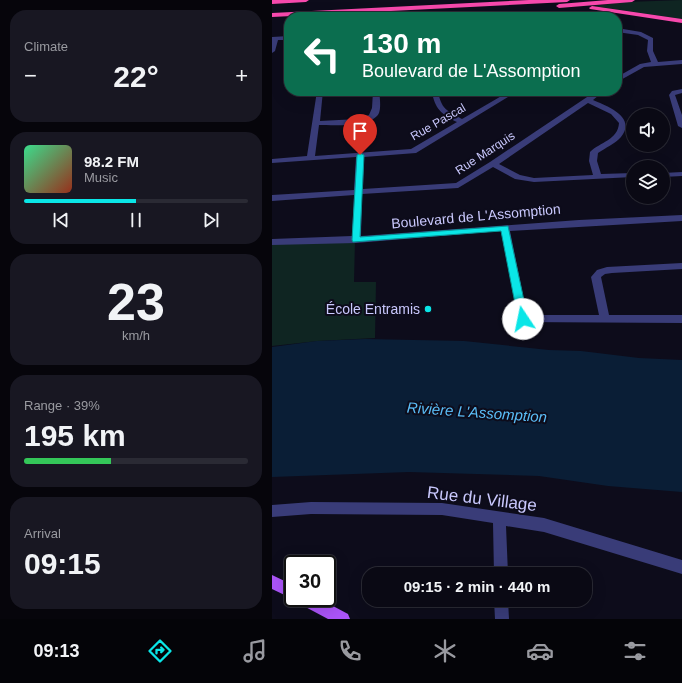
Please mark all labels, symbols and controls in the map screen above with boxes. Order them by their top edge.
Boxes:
icon: left [296,28,348,80]
text: 130 m [362,28,441,59]
text: Climate [24,39,68,54]
text: 22° [113,60,159,93]
text: Boulevard de L'Assomption [362,61,581,81]
text: − [24,63,37,88]
text: + [235,63,248,88]
street label: Rue Pascal [408,101,468,143]
map controls [626,108,670,204]
button: sound [626,108,670,152]
pin [343,114,377,155]
icon: arrive [349,120,371,142]
street label: Rue Marquis [453,129,517,177]
text: 98.2 FM [84,153,139,170]
button: layers [626,160,670,204]
text: Music [84,170,118,185]
street label: Boulevard de L'Assomption [391,201,561,231]
icon: previous [50,209,72,231]
icon: pause [125,209,147,231]
icon: next [200,209,222,231]
text: 23 [107,273,165,331]
position arrow [502,298,544,340]
place label: École Entramis [326,301,420,317]
marker: École Entramis [423,304,433,314]
text: km/h [122,328,150,343]
text: Range · 39% [24,398,100,413]
water label: Rivière L'Assomption [406,399,548,425]
text: 195 km [24,419,126,452]
street label: Rue du Village [426,483,538,515]
text: Arrival [24,526,61,541]
text: 09:15 [24,547,101,580]
speed limit sign: 30 [284,555,336,607]
text: 09:15 · 2 min · 440 m [404,578,550,595]
icon: directions [146,637,174,665]
icon: music [241,637,269,665]
icon: phone [336,637,364,665]
icon: climate [431,637,459,665]
icon: car [526,637,554,665]
icon: filters [621,637,649,665]
text: 09:13 [33,641,79,661]

